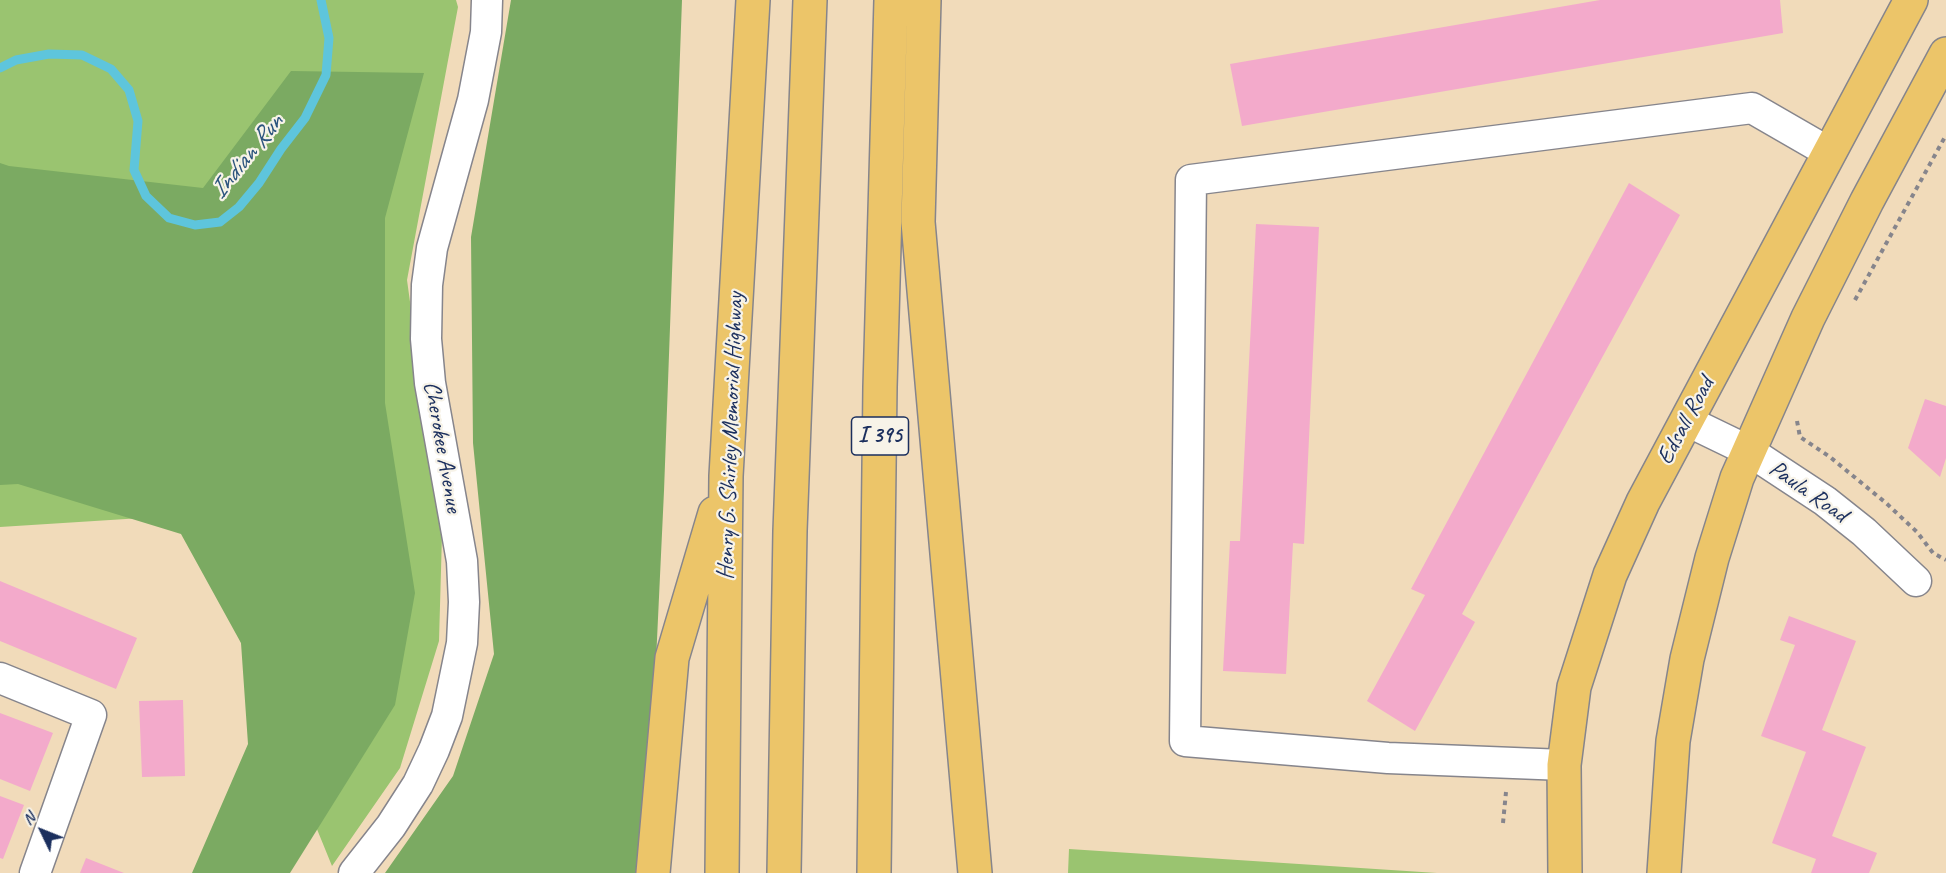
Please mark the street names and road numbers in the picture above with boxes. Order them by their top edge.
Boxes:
street label: Henry G. Shirley Memorial Highway [712,292,750,580]
street label: Edsall Road [1651,372,1721,470]
street label: Cherokee Avenue [416,379,468,515]
road number: I 395 [852,417,908,455]
street label: Paula Road [1763,455,1853,529]

